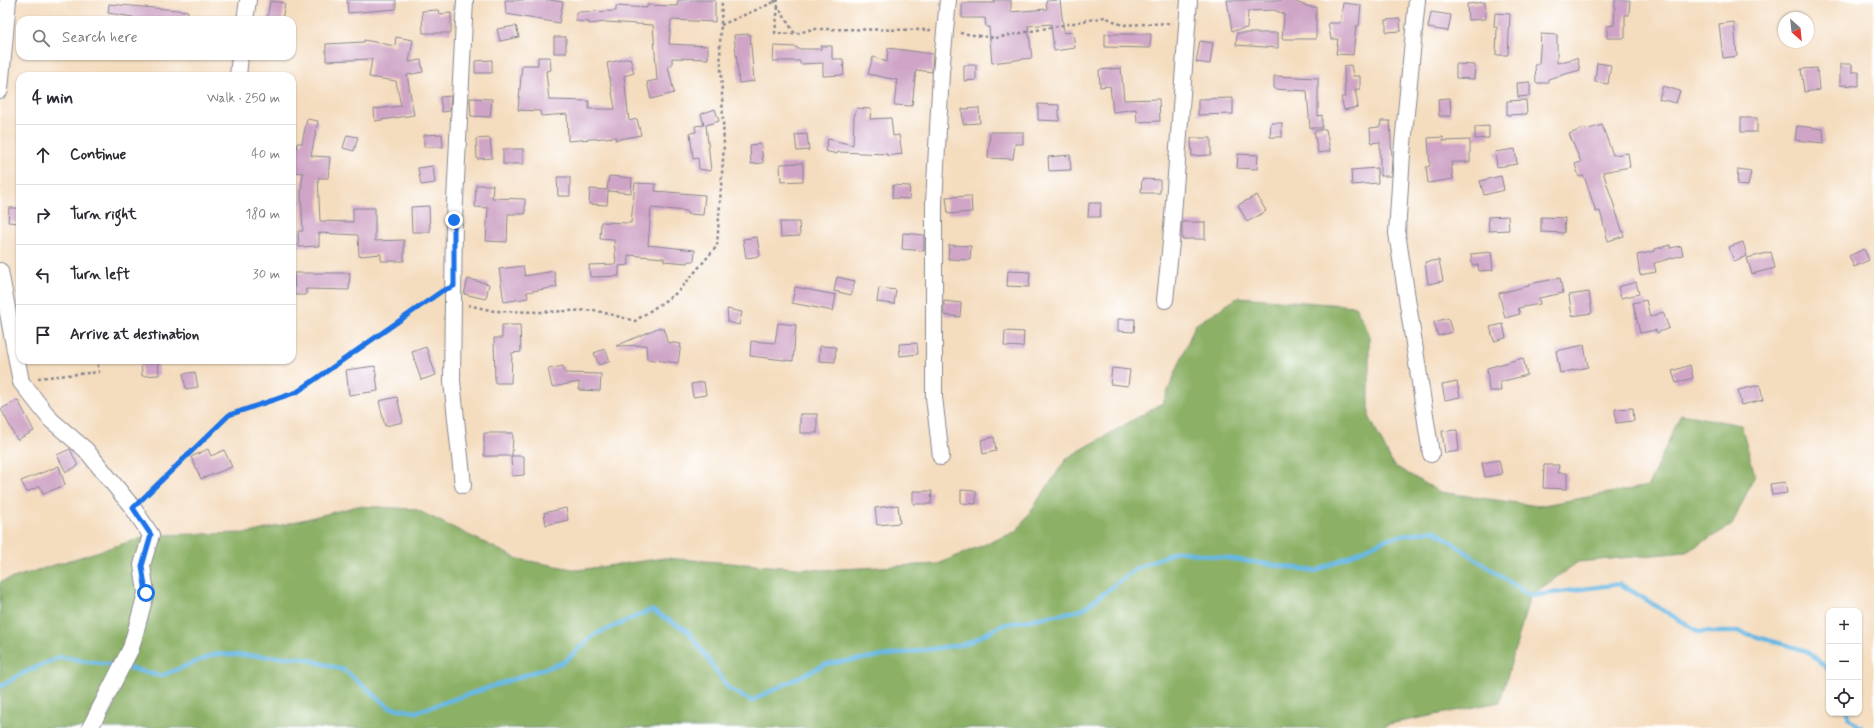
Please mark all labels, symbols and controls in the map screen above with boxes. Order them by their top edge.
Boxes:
north arrow [1778,12,1814,48]
search box [16,16,296,60]
icon: search [30,27,52,49]
text: Search here [62,28,138,48]
text: 4 min [32,87,73,109]
text: Walk · 250 m [207,90,280,107]
icon: ahead [32,144,54,166]
text: Continue [70,145,126,165]
text: 40 m [251,146,280,163]
icon: right [32,204,54,226]
text: Turn right [70,205,137,225]
text: 180 m [245,206,280,223]
route end [445,211,463,229]
icon: left [32,264,54,286]
text: Turn left [70,265,130,285]
text: 30 m [253,266,280,283]
icon: arrive [32,324,54,346]
text: Arrive at destination [70,325,199,345]
route start [137,584,155,602]
map controls [1826,608,1862,716]
button: + [1826,608,1862,644]
button: − [1826,644,1862,680]
button: locate [1826,680,1862,716]

